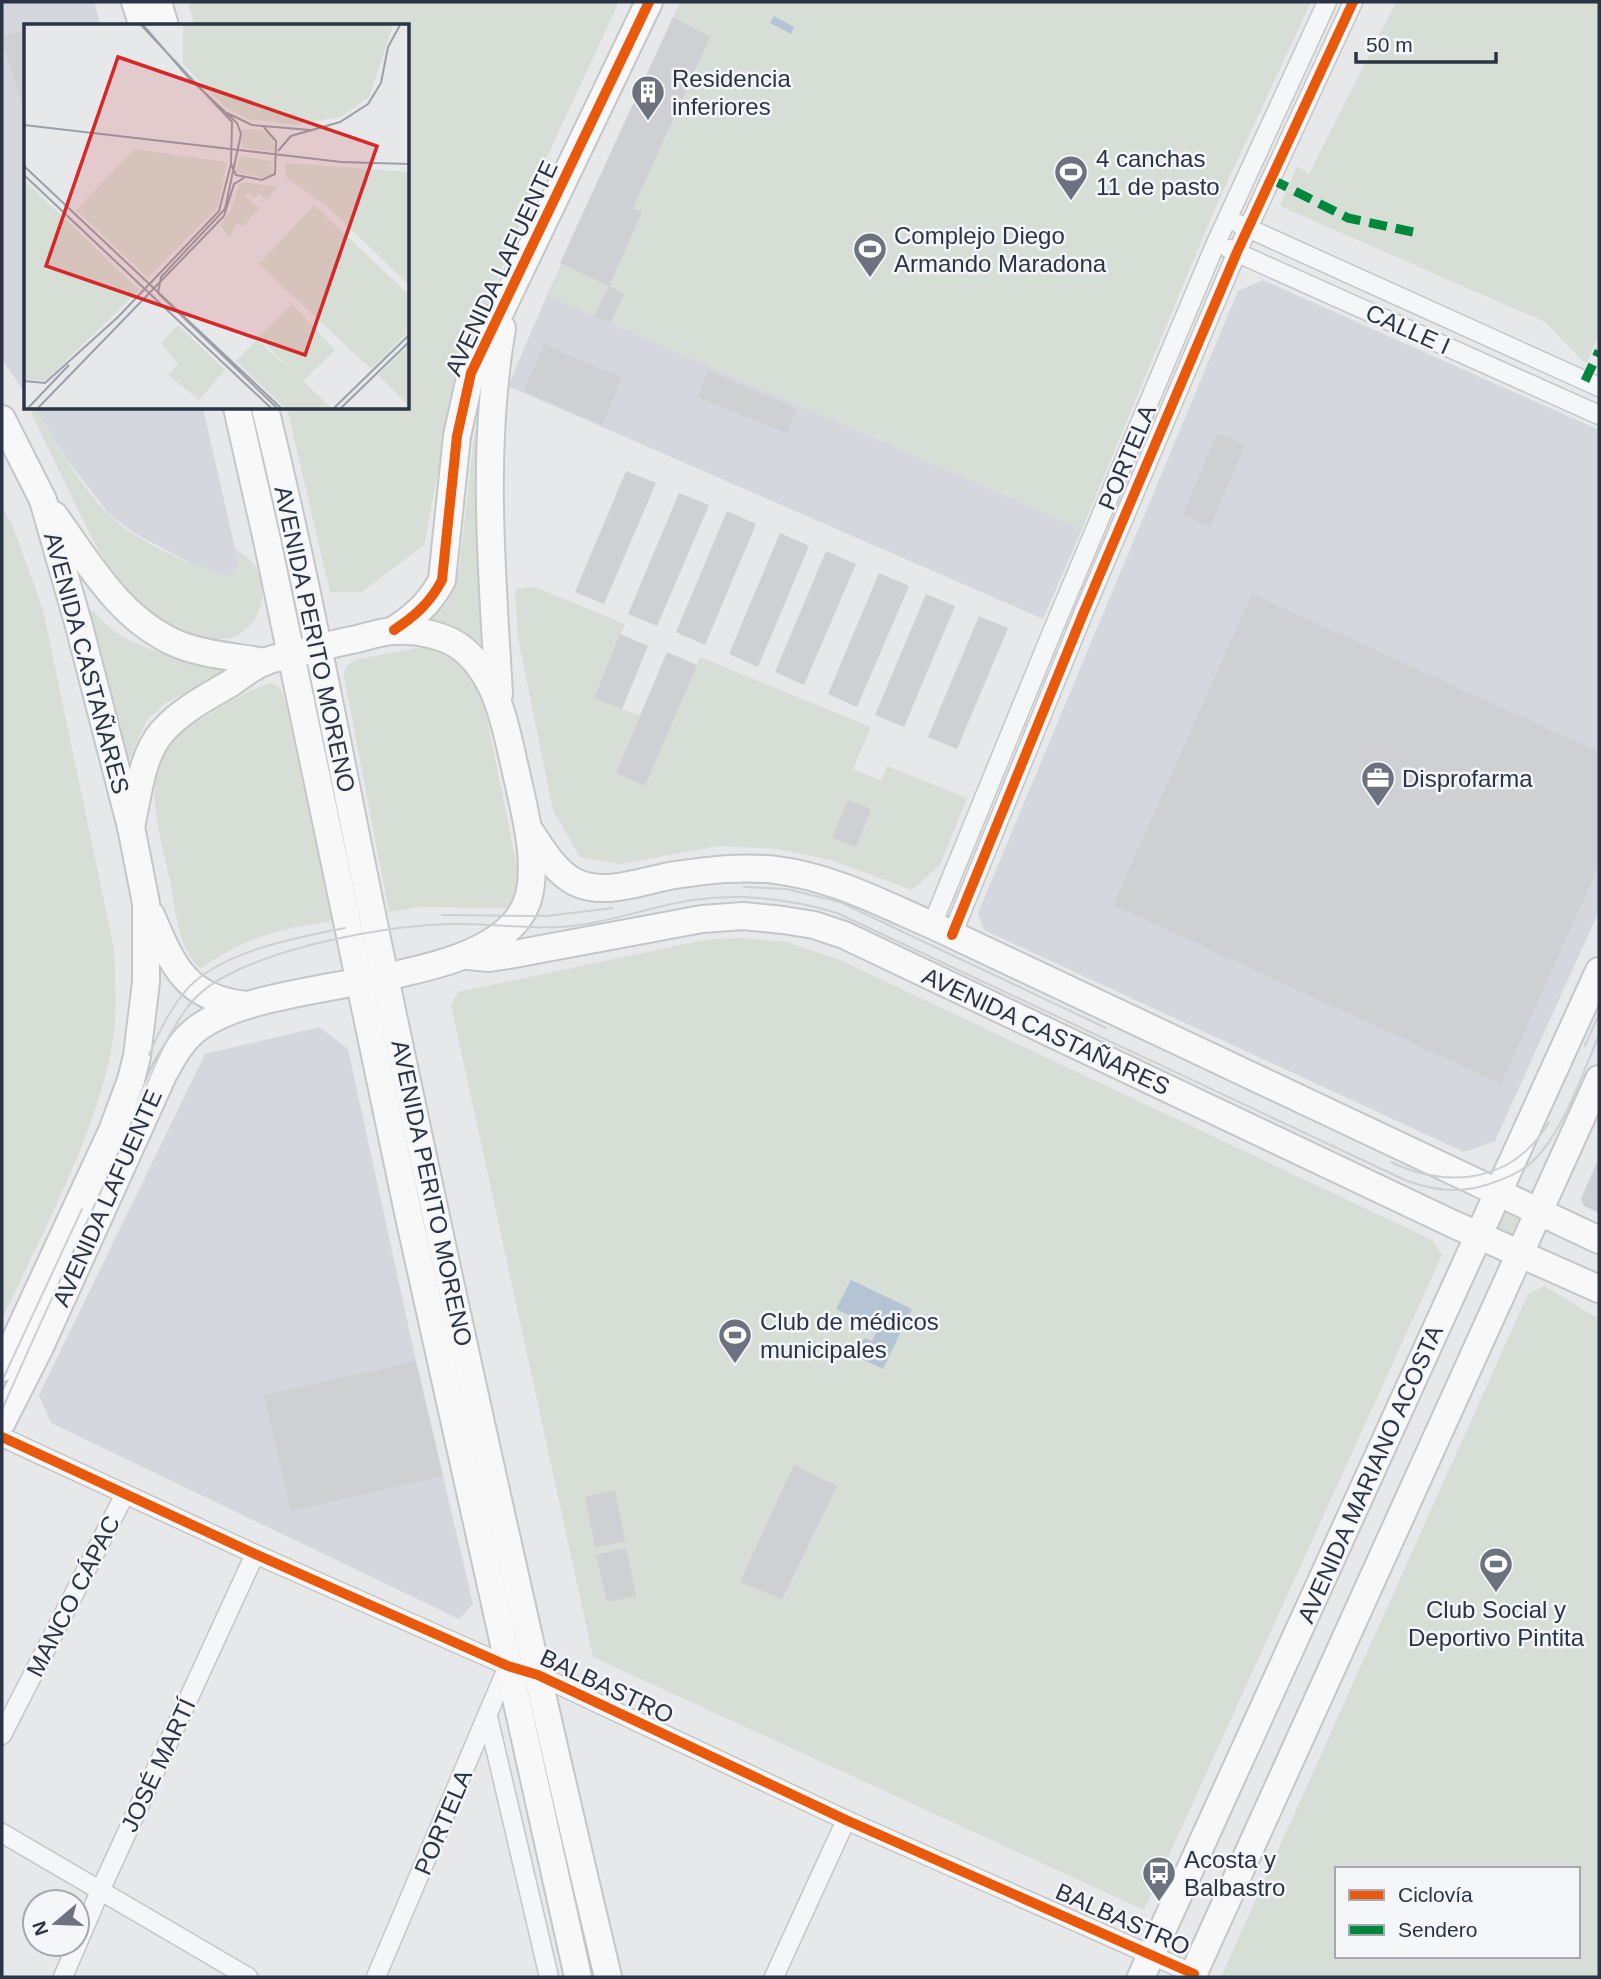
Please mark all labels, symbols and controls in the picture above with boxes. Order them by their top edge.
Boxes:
scale bar [1356,21,1496,65]
inset map [24,24,410,410]
text: 50 m [1366,33,1413,56]
place label: Residencia inferiores [672,65,791,120]
building icon: Residencia inferiores [629,73,667,122]
place label: 4 canchas 11 de pasto [1096,145,1220,200]
sports icon: 4 canchas 11 de pasto [1052,153,1090,202]
street label: AVENIDA LAFUENTE [439,156,563,380]
place label: Complejo Diego Armando Maradona [894,222,1107,277]
sports icon: Complejo Diego Armando Maradona [851,230,889,279]
street label: CALLE I [1362,298,1454,360]
street label: PORTELA [1093,400,1161,514]
street label: AVENIDA PERITO MORENO [269,483,361,795]
street label: AVENIDA CASTAÑARES [39,529,135,797]
office icon: Disprofarma [1359,759,1397,808]
place label: Disprofarma [1402,765,1533,792]
street label: AVENIDA CASTAÑARES [918,962,1174,1100]
street label: AVENIDA PERITO MORENO [386,1037,478,1349]
street label: AVENIDA LAFUENTE [47,1085,167,1311]
place label: Club de médicos municipales [760,1308,939,1363]
sports icon: Club de médicos municipales [716,1316,754,1365]
street label: AVENIDA MARIANO ACOSTA [1292,1321,1448,1627]
street label: MANCO CÁPAC [21,1511,125,1681]
sports icon: Club Social y Deportivo Pintita [1477,1545,1515,1594]
place label: Club Social y Deportivo Pintita [1408,1596,1585,1651]
street label: BALBASTRO [536,1643,678,1729]
street label: JOSÉ MARTÍ [115,1694,201,1836]
street label: PORTELA [409,1765,477,1879]
place label: Acosta y Balbastro [1184,1846,1285,1901]
bus stop icon: Acosta y Balbastro [1140,1854,1178,1903]
legend [1335,1867,1580,1958]
street label: BALBASTRO [1052,1877,1194,1961]
text: Ciclovía [1398,1883,1473,1906]
north arrow [21,1888,91,1958]
text: N [28,1918,53,1938]
text: Sendero [1398,1918,1477,1941]

